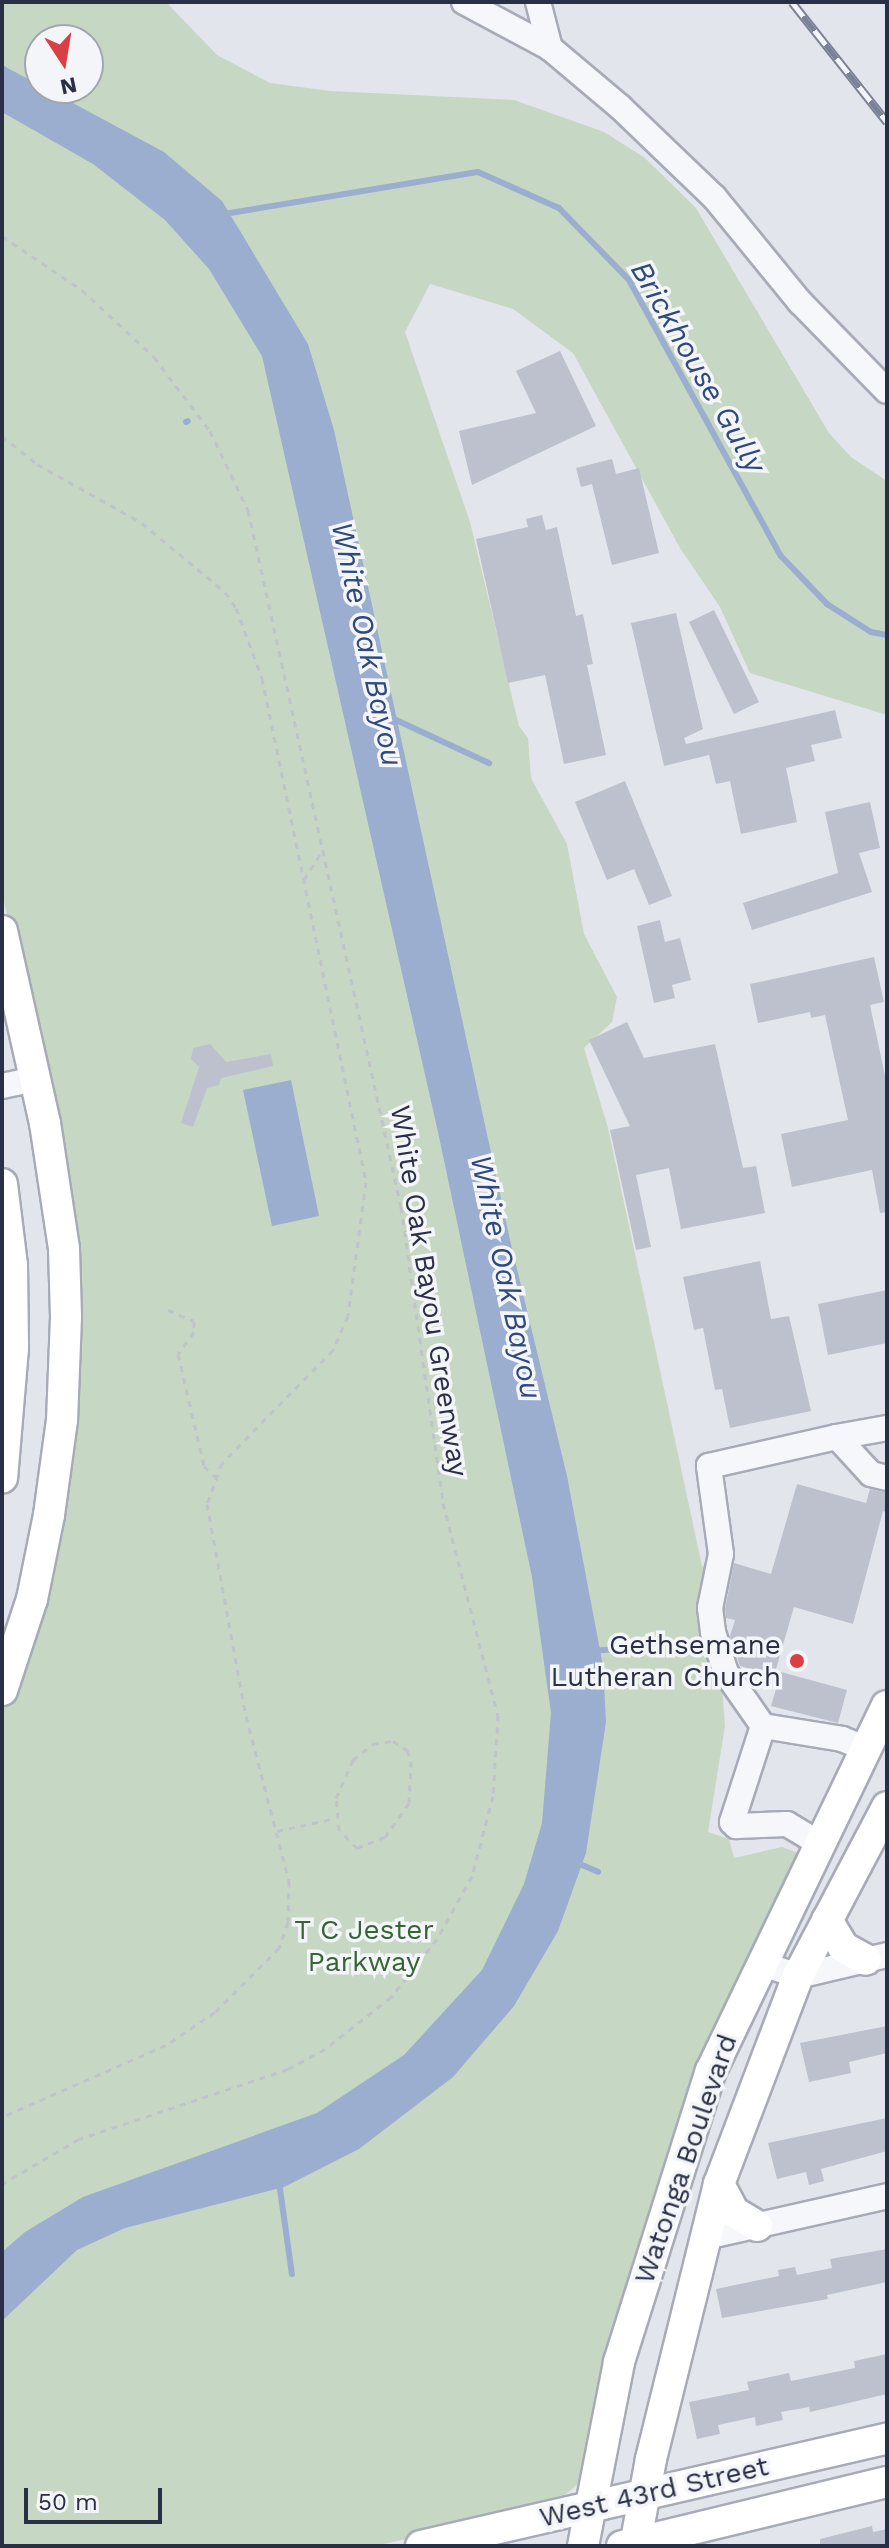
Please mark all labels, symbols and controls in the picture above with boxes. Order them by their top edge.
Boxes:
north arrow [24,24,104,104]
text: N [58,72,79,100]
water label: Brickhouse Gully [623,255,773,479]
water label: White Oak Bayou [323,518,411,770]
street label: White Oak Bayou Greenway [383,1103,475,1479]
water label: White Oak Bayou [462,1151,550,1403]
place label: Gethsemane Lutheran Church [551,1628,781,1694]
marker: Gethsemane Lutheran Church [788,1652,806,1670]
park label: T C Jester Parkway [293,1913,435,1979]
street label: Watonga Boulevard [627,2029,745,2289]
street label: West 43rd Street [536,2449,772,2535]
scale bar [28,2472,166,2522]
text: 50 m [38,2488,98,2516]

